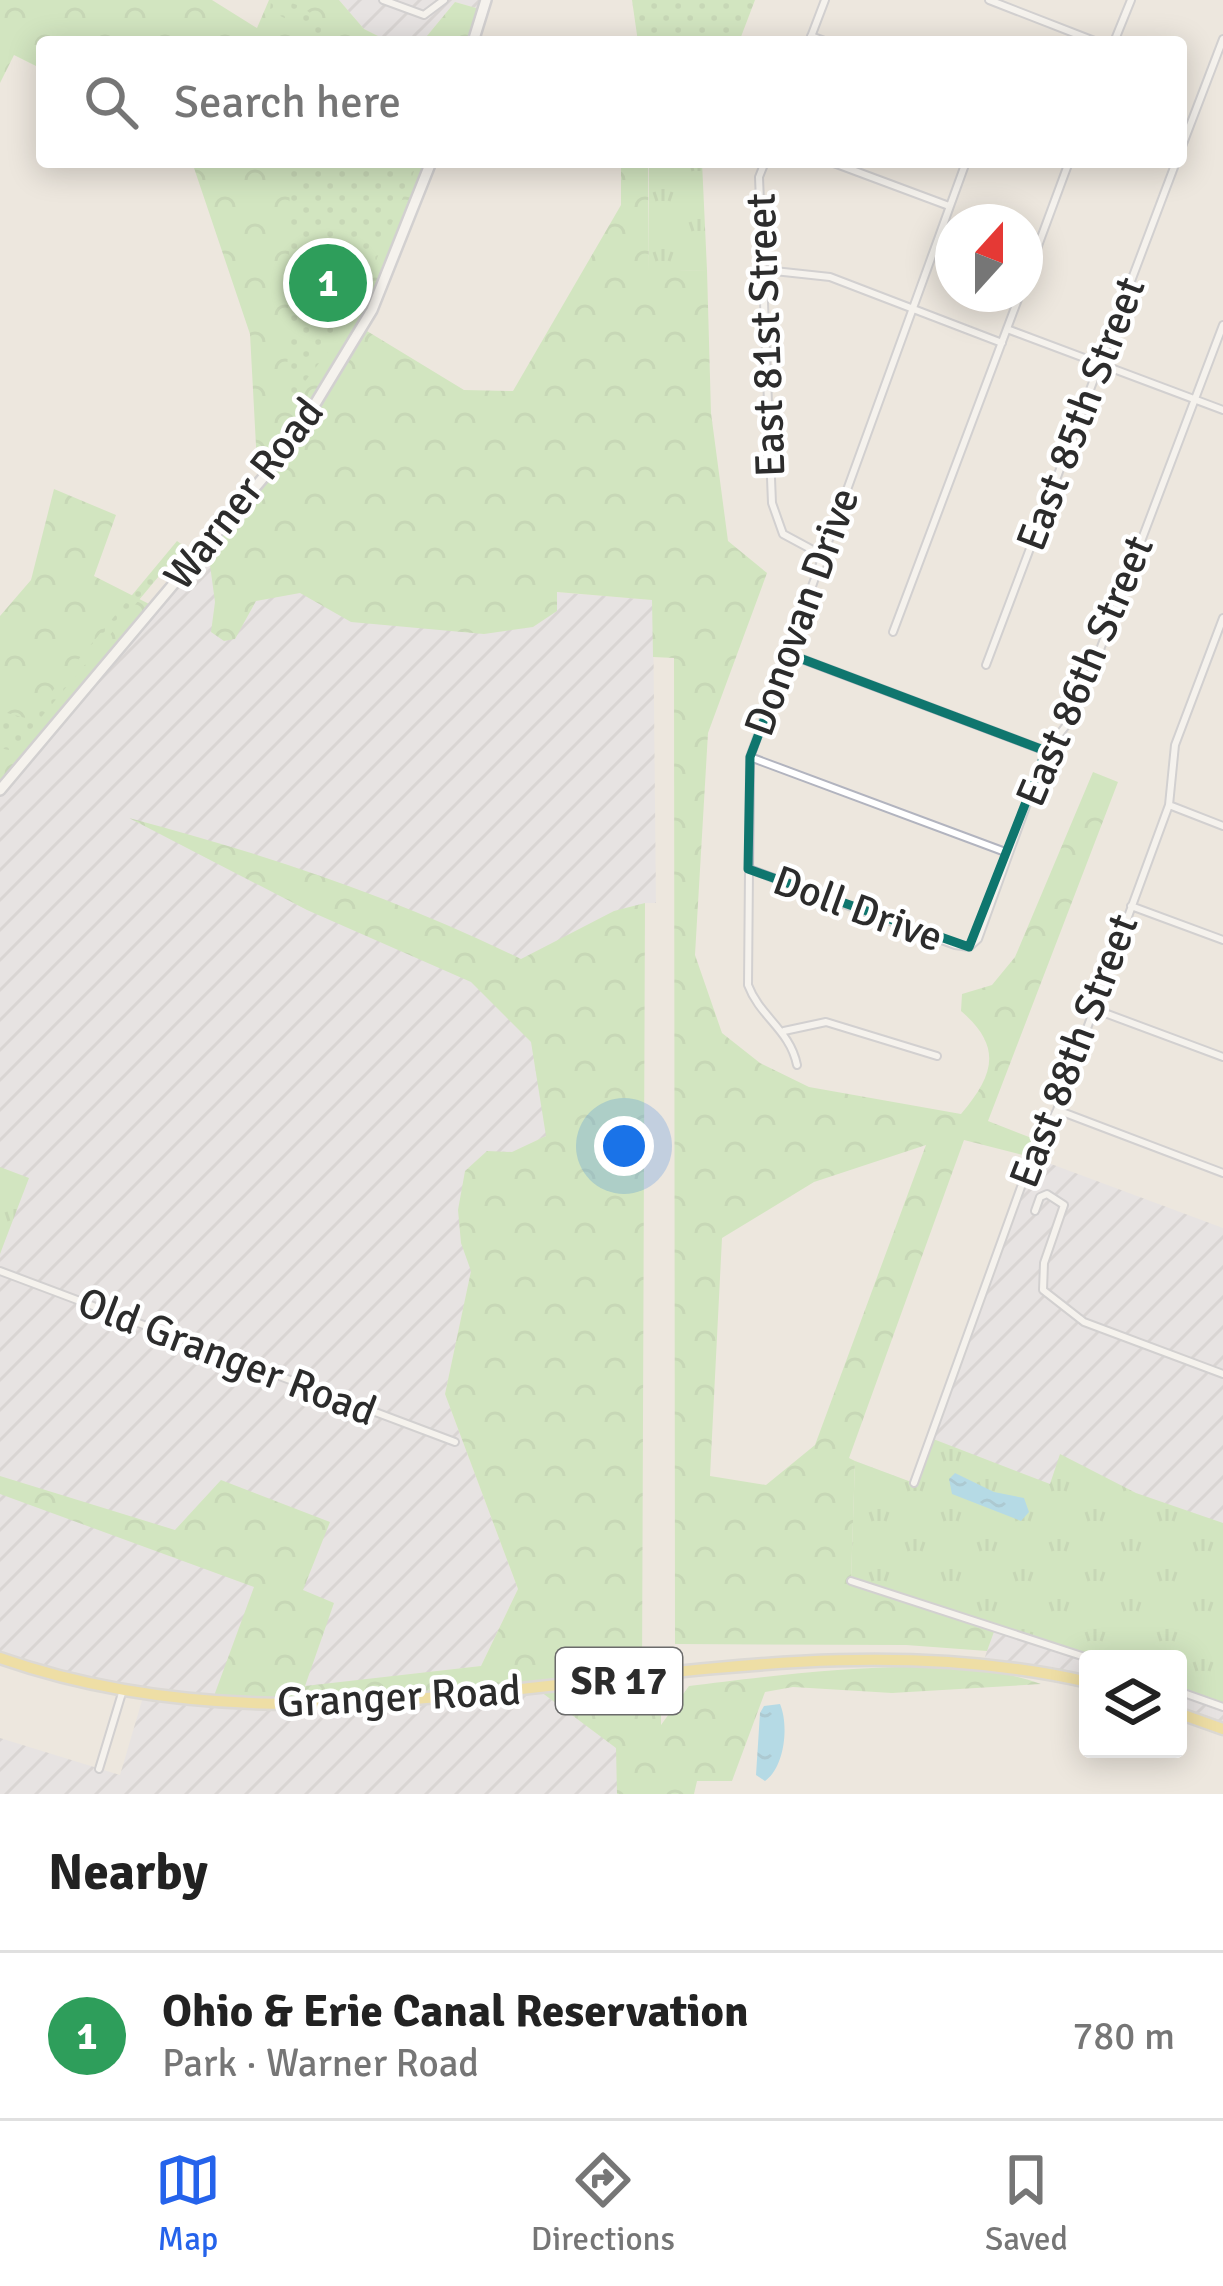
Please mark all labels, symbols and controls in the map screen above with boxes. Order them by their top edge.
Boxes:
search box [36,36,1187,168]
icon: search [78,69,144,135]
text: Search here [174,75,401,130]
street label: East 81st Street [736,192,796,478]
north arrow [935,204,1043,312]
pin: 1 [289,238,367,328]
street label: East 85th Street [1005,270,1157,558]
street label: Warner Road [153,388,335,600]
street label: Donovan Drive [734,481,870,743]
street label: East 86th Street [1005,528,1165,814]
street label: Doll Drive [766,855,950,963]
street label: East 88th Street [998,907,1150,1195]
your location [594,1116,654,1176]
street label: Old Granger Road [71,1277,383,1437]
road number: SR 17 [556,1648,682,1714]
map controls [1079,1650,1187,1758]
button: layers [1079,1650,1187,1758]
street label: Granger Road [276,1665,522,1729]
text: Nearby [48,1841,208,1904]
text: Ohio & Erie Canal Reservation [162,1984,749,2039]
text: 1 [76,2012,98,2060]
text: 780 m [1072,2012,1175,2060]
text: Park · Warner Road [162,2039,479,2087]
tab: Map [155,2147,221,2260]
tab: Directions [531,2147,675,2260]
tab: Saved [985,2147,1068,2260]

